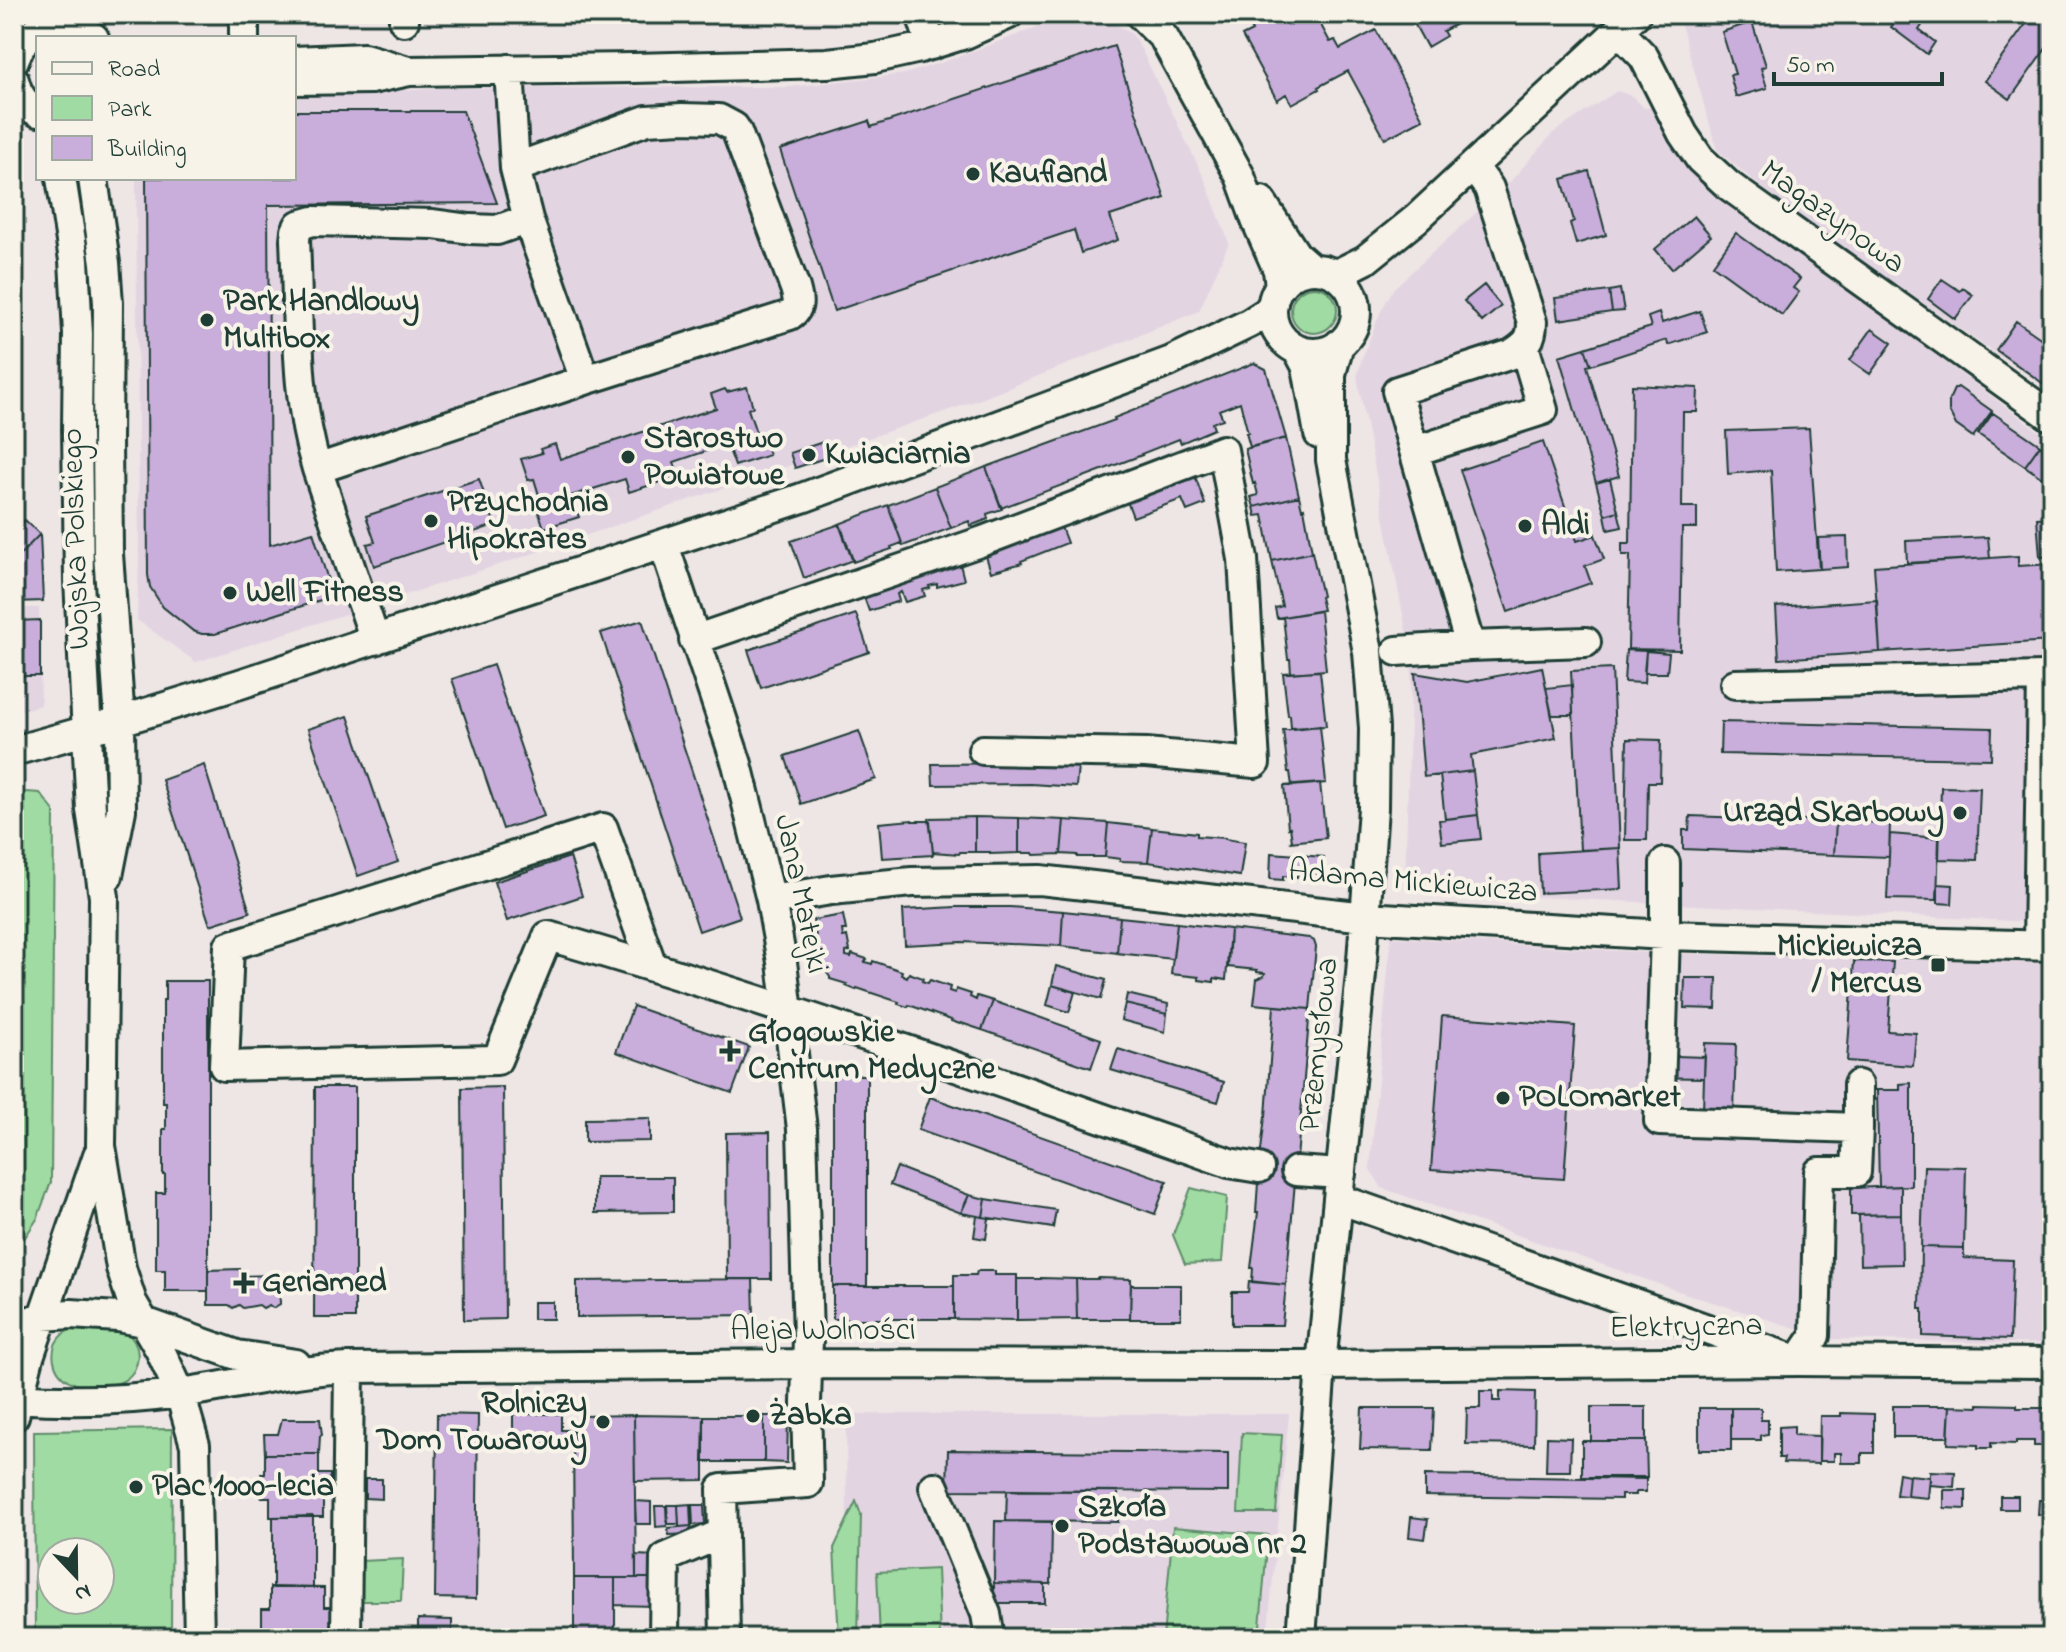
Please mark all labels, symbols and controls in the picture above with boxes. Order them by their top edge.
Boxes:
legend [36,36,296,180]
scale bar [1774,36,1942,86]
text: 50 m [1786,49,1835,84]
text: Road [108,53,161,88]
text: Park [108,93,152,128]
text: Building [107,133,187,168]
street label: Magazynowa [1749,149,1915,287]
place label: Kaufland [989,151,1107,198]
marker: Kaufland [964,165,982,183]
place label: Park Handlowy Multibox [223,279,419,363]
marker: Park Handlowy Multibox [198,311,216,329]
place label: Starostwo Powiatowe [644,416,786,500]
street label: Wojska Polskiego [50,427,104,651]
place label: Kwiaciarnia [825,432,971,479]
marker: Kwiaciarnia [800,446,818,464]
marker: Starostwo Powiatowe [619,448,637,466]
place label: Przychodnia Hipokrates [447,480,609,564]
place label: Aldi [1541,503,1590,550]
marker: Przychodnia Hipokrates [422,512,440,530]
marker: Aldi [1516,517,1534,535]
place label: Well Fitness [246,570,404,617]
marker: Well Fitness [221,584,239,602]
place label: Urząd Skarbowy [1723,790,1944,838]
marker: Urząd Skarbowy [1951,804,1969,822]
street label: Jana Matejki [760,810,840,978]
street label: Adama Mickiewicza [1286,849,1540,917]
place label: Mickiewicza / Mercus [1777,924,1922,1008]
street label: Przemysłowa [1287,955,1353,1135]
marker: Mickiewicza / Mercus [1929,956,1947,974]
place label: Głogowskie Centrum Medyczne [748,1010,997,1095]
marker: Głogowskie Centrum Medyczne [719,1040,741,1062]
place label: POLOmarket [1519,1075,1681,1122]
marker: POLOmarket [1494,1089,1512,1107]
place label: Geriamed [262,1260,387,1307]
marker: Geriamed [233,1272,255,1294]
street label: Elektryczna [1609,1303,1763,1353]
street label: Aleja Wolności [730,1308,916,1355]
place label: Rolniczy Dom Towarowy [375,1381,587,1466]
place label: Żabka [769,1393,852,1440]
marker: Żabka [744,1407,762,1425]
marker: Rolniczy Dom Towarowy [594,1413,612,1431]
place label: Plac 1000-lecia [152,1464,334,1511]
marker: Plac 1000-lecia [127,1478,145,1496]
place label: Szkoła Podstawowa nr 2 [1078,1485,1307,1569]
marker: Szkoła Podstawowa nr 2 [1053,1517,1071,1535]
north arrow [36,1536,116,1616]
text: N [69,1574,95,1609]

